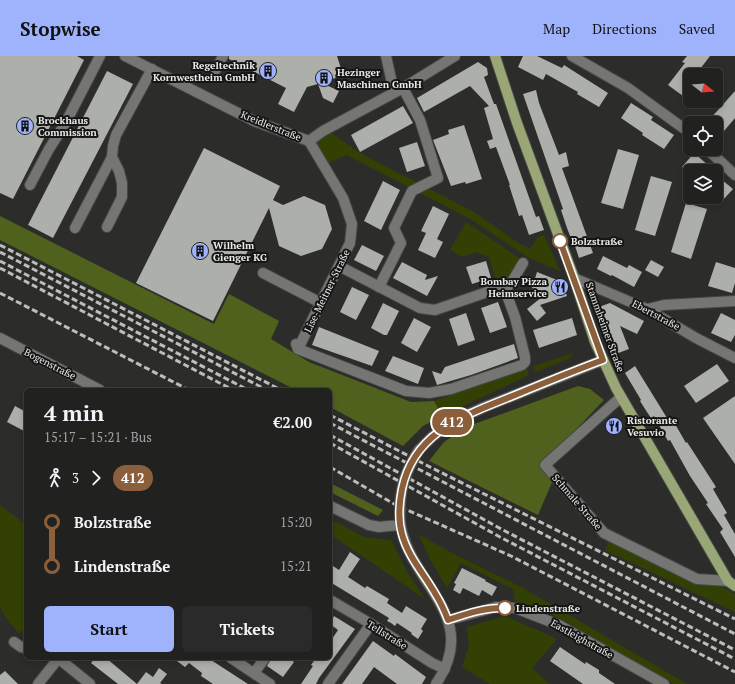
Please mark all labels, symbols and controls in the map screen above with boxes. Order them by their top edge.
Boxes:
text: Stopwise [20,16,101,41]
text: Map [543,19,570,38]
text: Directions [592,19,657,38]
text: Saved [679,19,715,38]
place label: Regeltechnik Kornwestheim GmbH [153,59,255,84]
building icon: Regeltechnik Kornwestheim GmbH [258,61,278,81]
place label: Hezinger Maschinen GmbH [337,66,422,91]
building icon: Hezinger Maschinen GmbH [314,68,334,88]
north arrow [683,68,723,108]
map controls [683,68,723,204]
street label: Kreidlerstraße [239,108,303,144]
place label: Brockhaus Commission [38,114,97,139]
building icon: Brockhaus Commission [15,116,35,136]
button: locate [683,116,723,156]
button: layers [683,164,723,204]
marker: Bolzstraße [552,233,568,249]
place label: Bolzstraße [571,235,623,248]
place label: Wilhelm Gienger KG [213,239,267,264]
building icon: Wilhelm Gienger KG [190,241,210,261]
street label: Lise-Meitner-Straße [301,247,353,335]
place label: Bombay Pizza Heimservice [480,275,548,300]
restaurant icon: Bombay Pizza Heimservice [550,277,570,297]
street label: Stammheimer Straße [583,280,627,374]
street label: Ebertstraße [630,297,682,333]
street label: Bogenstraße [22,345,78,383]
text: 4 min [44,398,104,427]
line badge: 412 [429,409,475,435]
text: €2.00 [274,412,312,432]
text: 412 [440,412,464,431]
place label: Ristorante Vesuvio [627,414,678,439]
restaurant icon: Ristorante Vesuvio [604,416,624,436]
text: 15:17 – 15:21 · Bus [44,428,152,446]
icon: walk [44,467,66,489]
icon: forward [85,467,107,489]
text: 412 [121,468,145,487]
text: 3 [72,469,79,487]
street label: Schmale Straße [549,472,605,532]
text: Bolzstraße [74,512,152,532]
text: 15:20 [280,513,312,531]
text: Lindenstraße [74,556,170,576]
text: 15:21 [280,557,312,575]
marker: Lindenstraße [497,600,513,616]
place label: Lindenstraße [516,602,581,615]
button: Start [44,606,174,652]
button: Tickets [182,606,312,652]
street label: Eastleighstraße [548,616,616,662]
street label: Tellstraße [364,618,410,652]

